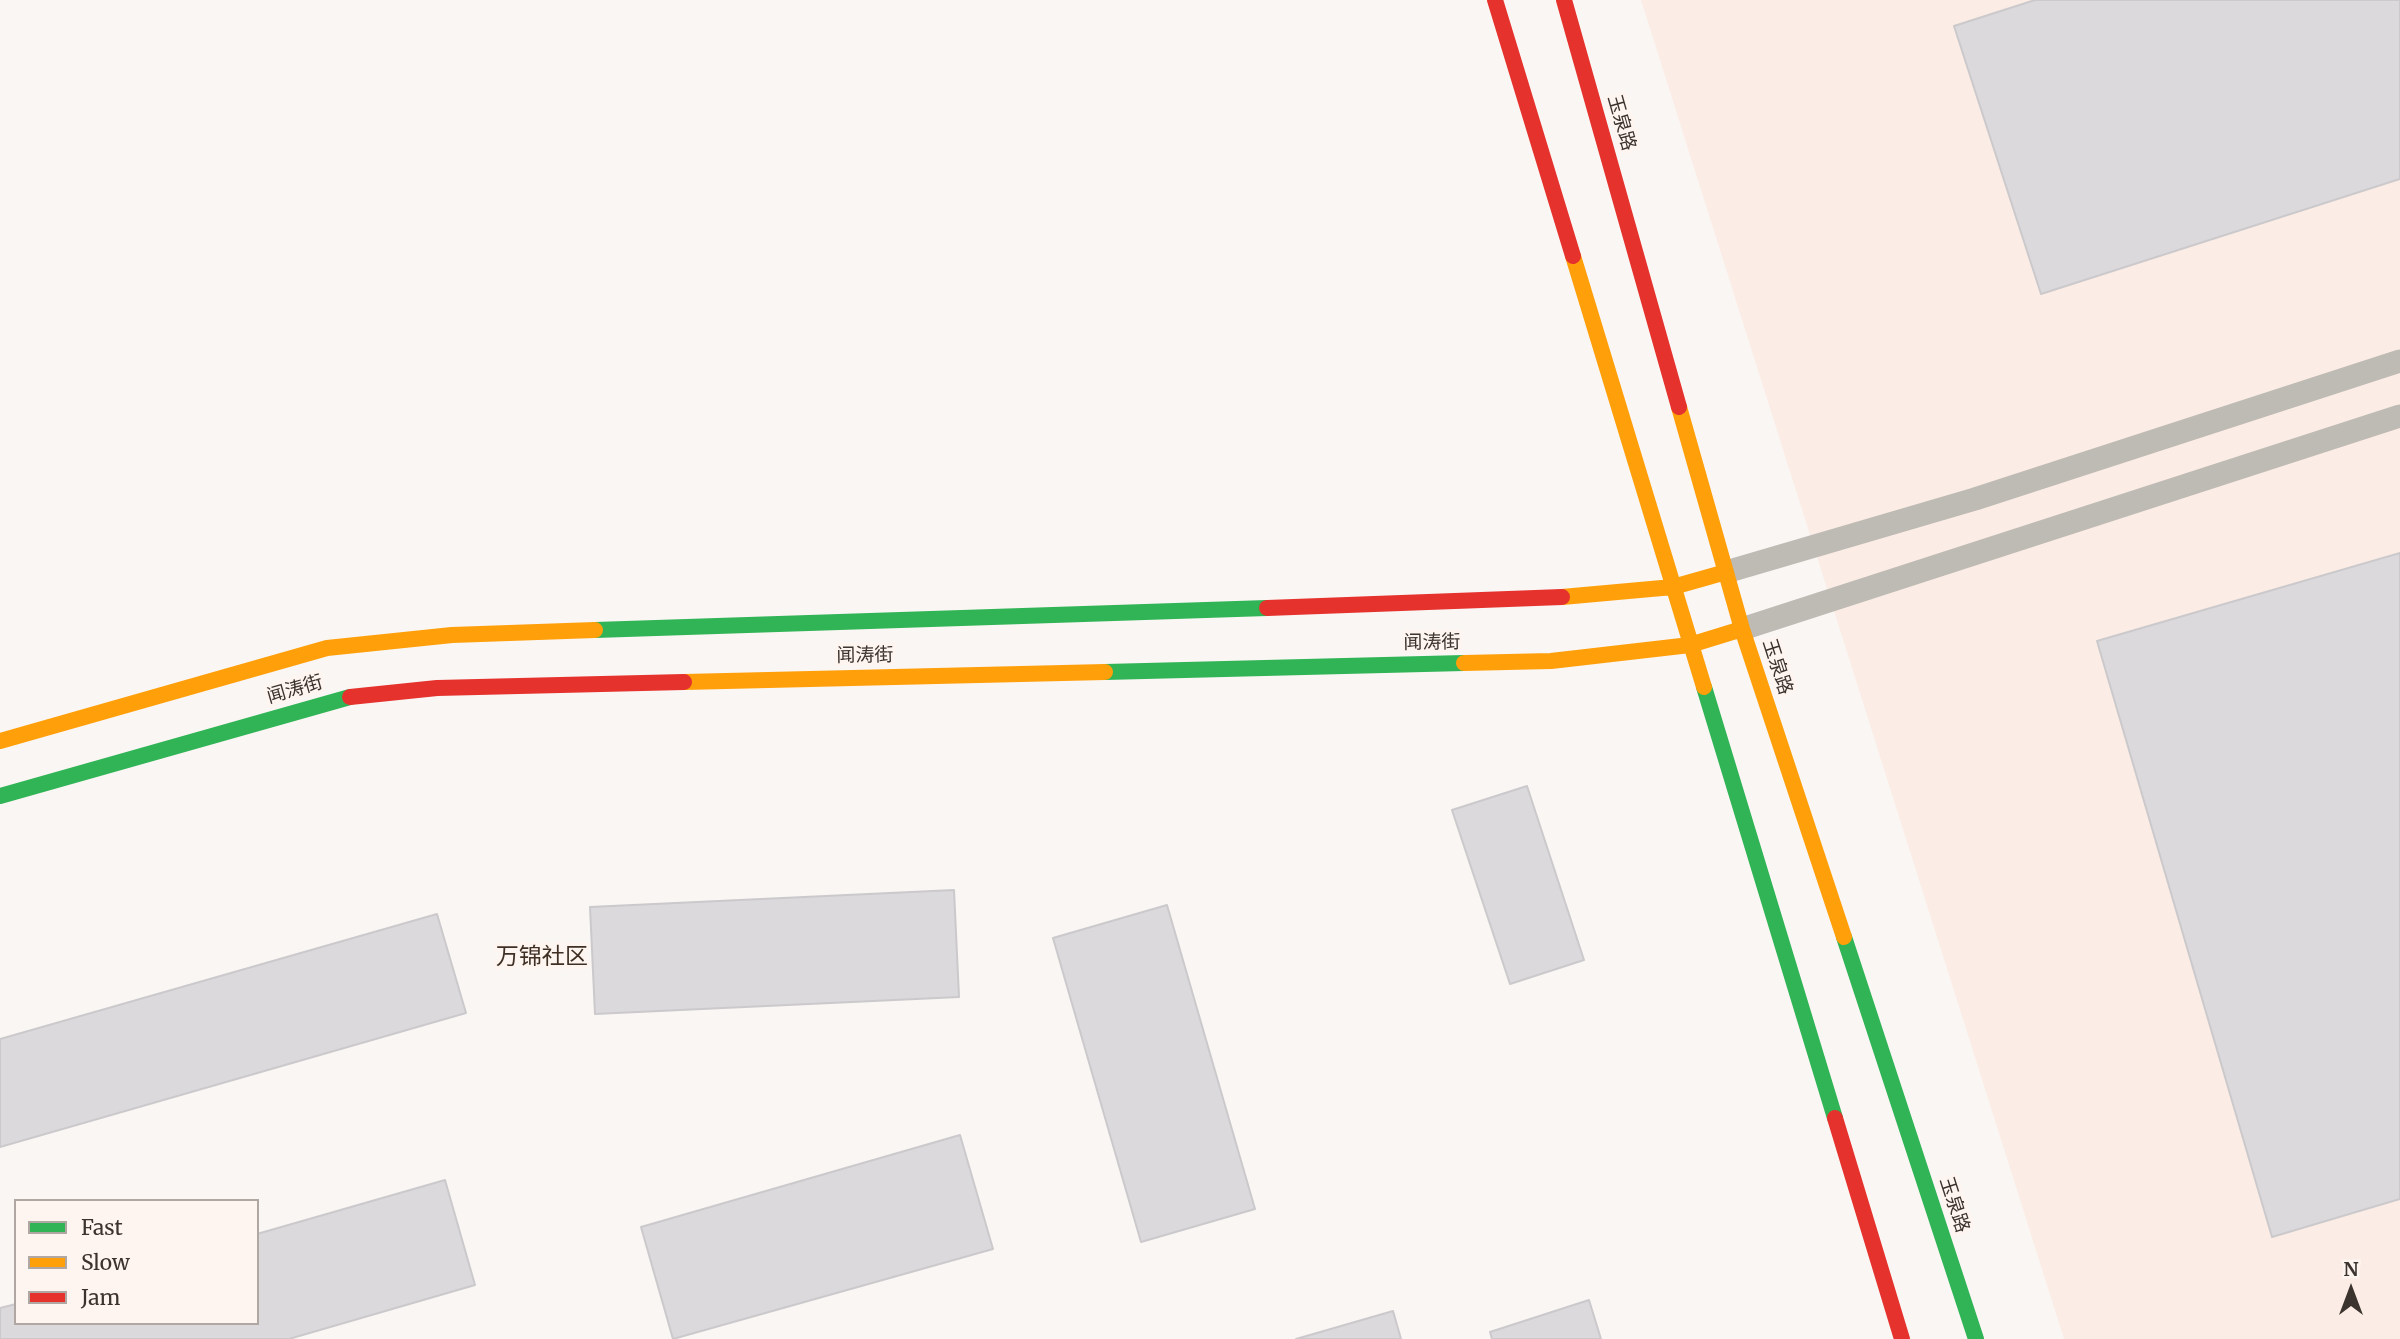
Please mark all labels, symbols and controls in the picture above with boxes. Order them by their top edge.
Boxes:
street label: 玉泉路 [1602,92,1640,154]
street label: 闻涛街 [1403,631,1461,655]
street label: 玉泉路 [1757,636,1797,698]
street label: 闻涛街 [836,644,894,668]
street label: 闻涛街 [264,671,326,709]
district label: 万锦社区 [496,943,588,971]
street label: 玉泉路 [1934,1174,1974,1236]
legend [14,1199,259,1325]
text: Fast [81,1214,123,1241]
text: Slow [81,1249,130,1276]
north arrow [2316,1255,2386,1325]
text: N [2343,1257,2359,1281]
text: Jam [81,1284,120,1311]

